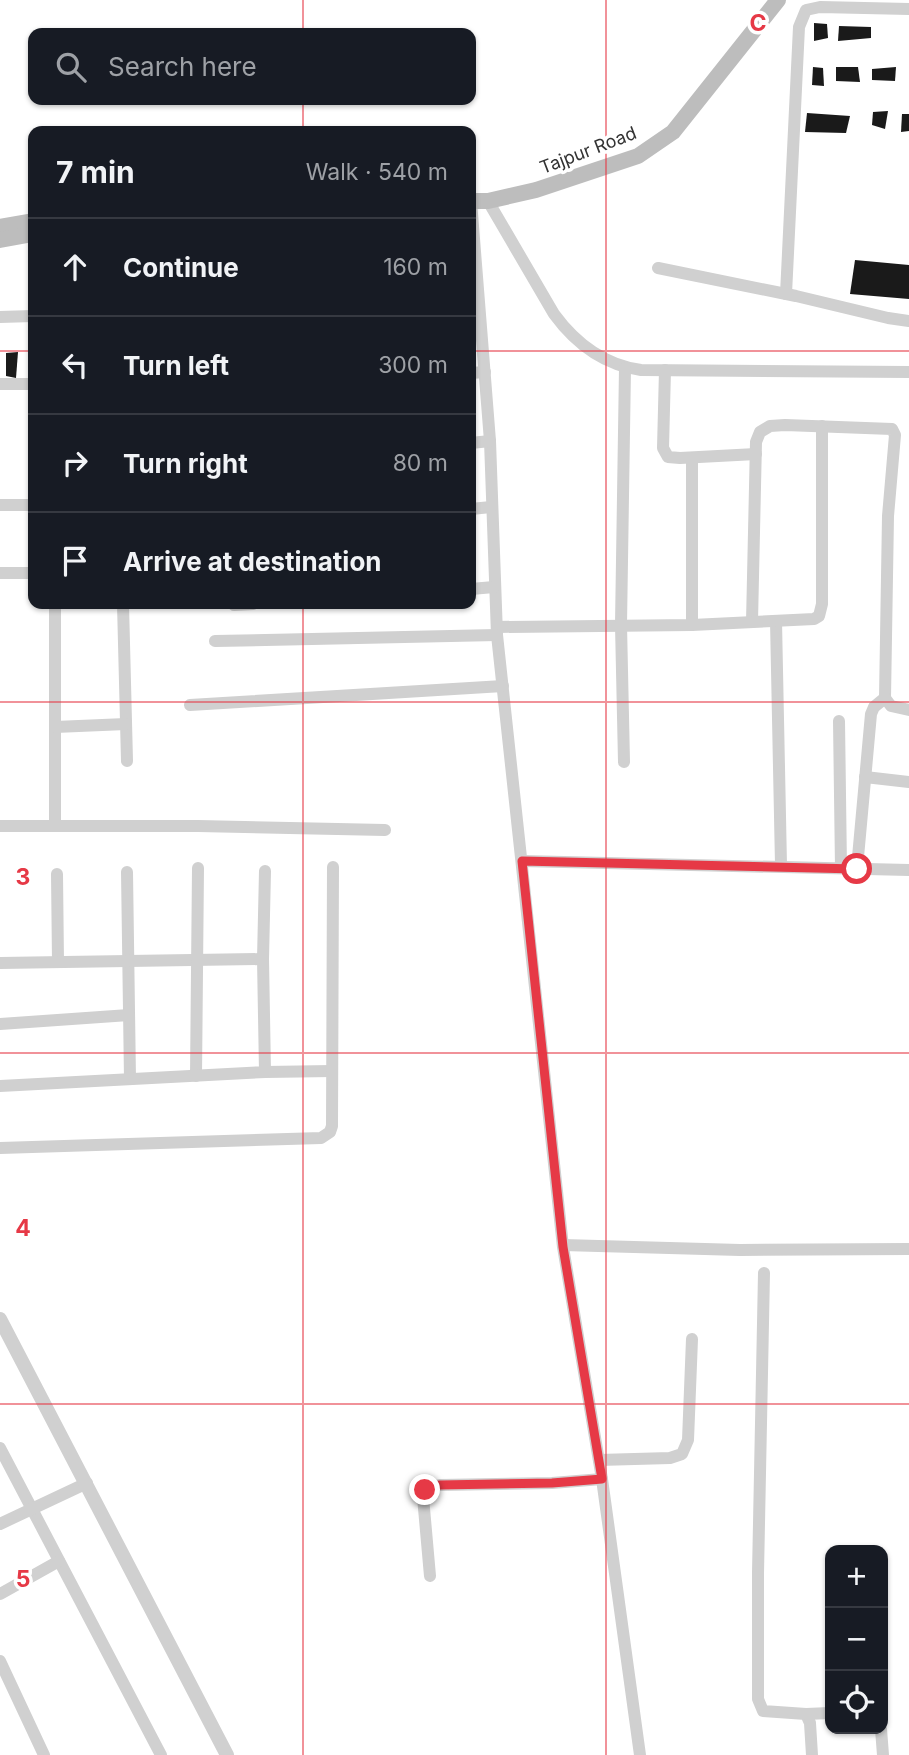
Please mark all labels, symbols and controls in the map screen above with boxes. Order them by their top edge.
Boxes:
text: C [749,9,767,37]
search box [28,28,476,105]
icon: search [52,48,90,86]
text: Search here [108,51,257,82]
street label: Tajpur Road [537,122,639,178]
text: 7 min [56,154,135,190]
text: Walk · 540 m [306,158,448,186]
icon: ahead [56,248,94,286]
text: Continue [123,252,239,283]
text: 160 m [383,253,448,281]
icon: left [56,346,94,384]
text: Turn left [123,350,229,381]
text: 300 m [378,351,448,379]
icon: right [56,444,94,482]
text: Turn right [123,448,248,479]
text: 80 m [393,449,448,477]
icon: arrive [56,542,94,580]
text: Arrive at destination [123,546,382,577]
route start [841,853,872,884]
text: 3 [16,863,30,891]
text: 4 [15,1214,31,1242]
route end [409,1474,440,1505]
map controls [825,1545,888,1734]
button: + [825,1545,888,1608]
text: 5 [16,1565,30,1593]
button: − [825,1608,888,1671]
button: locate [825,1671,888,1734]

